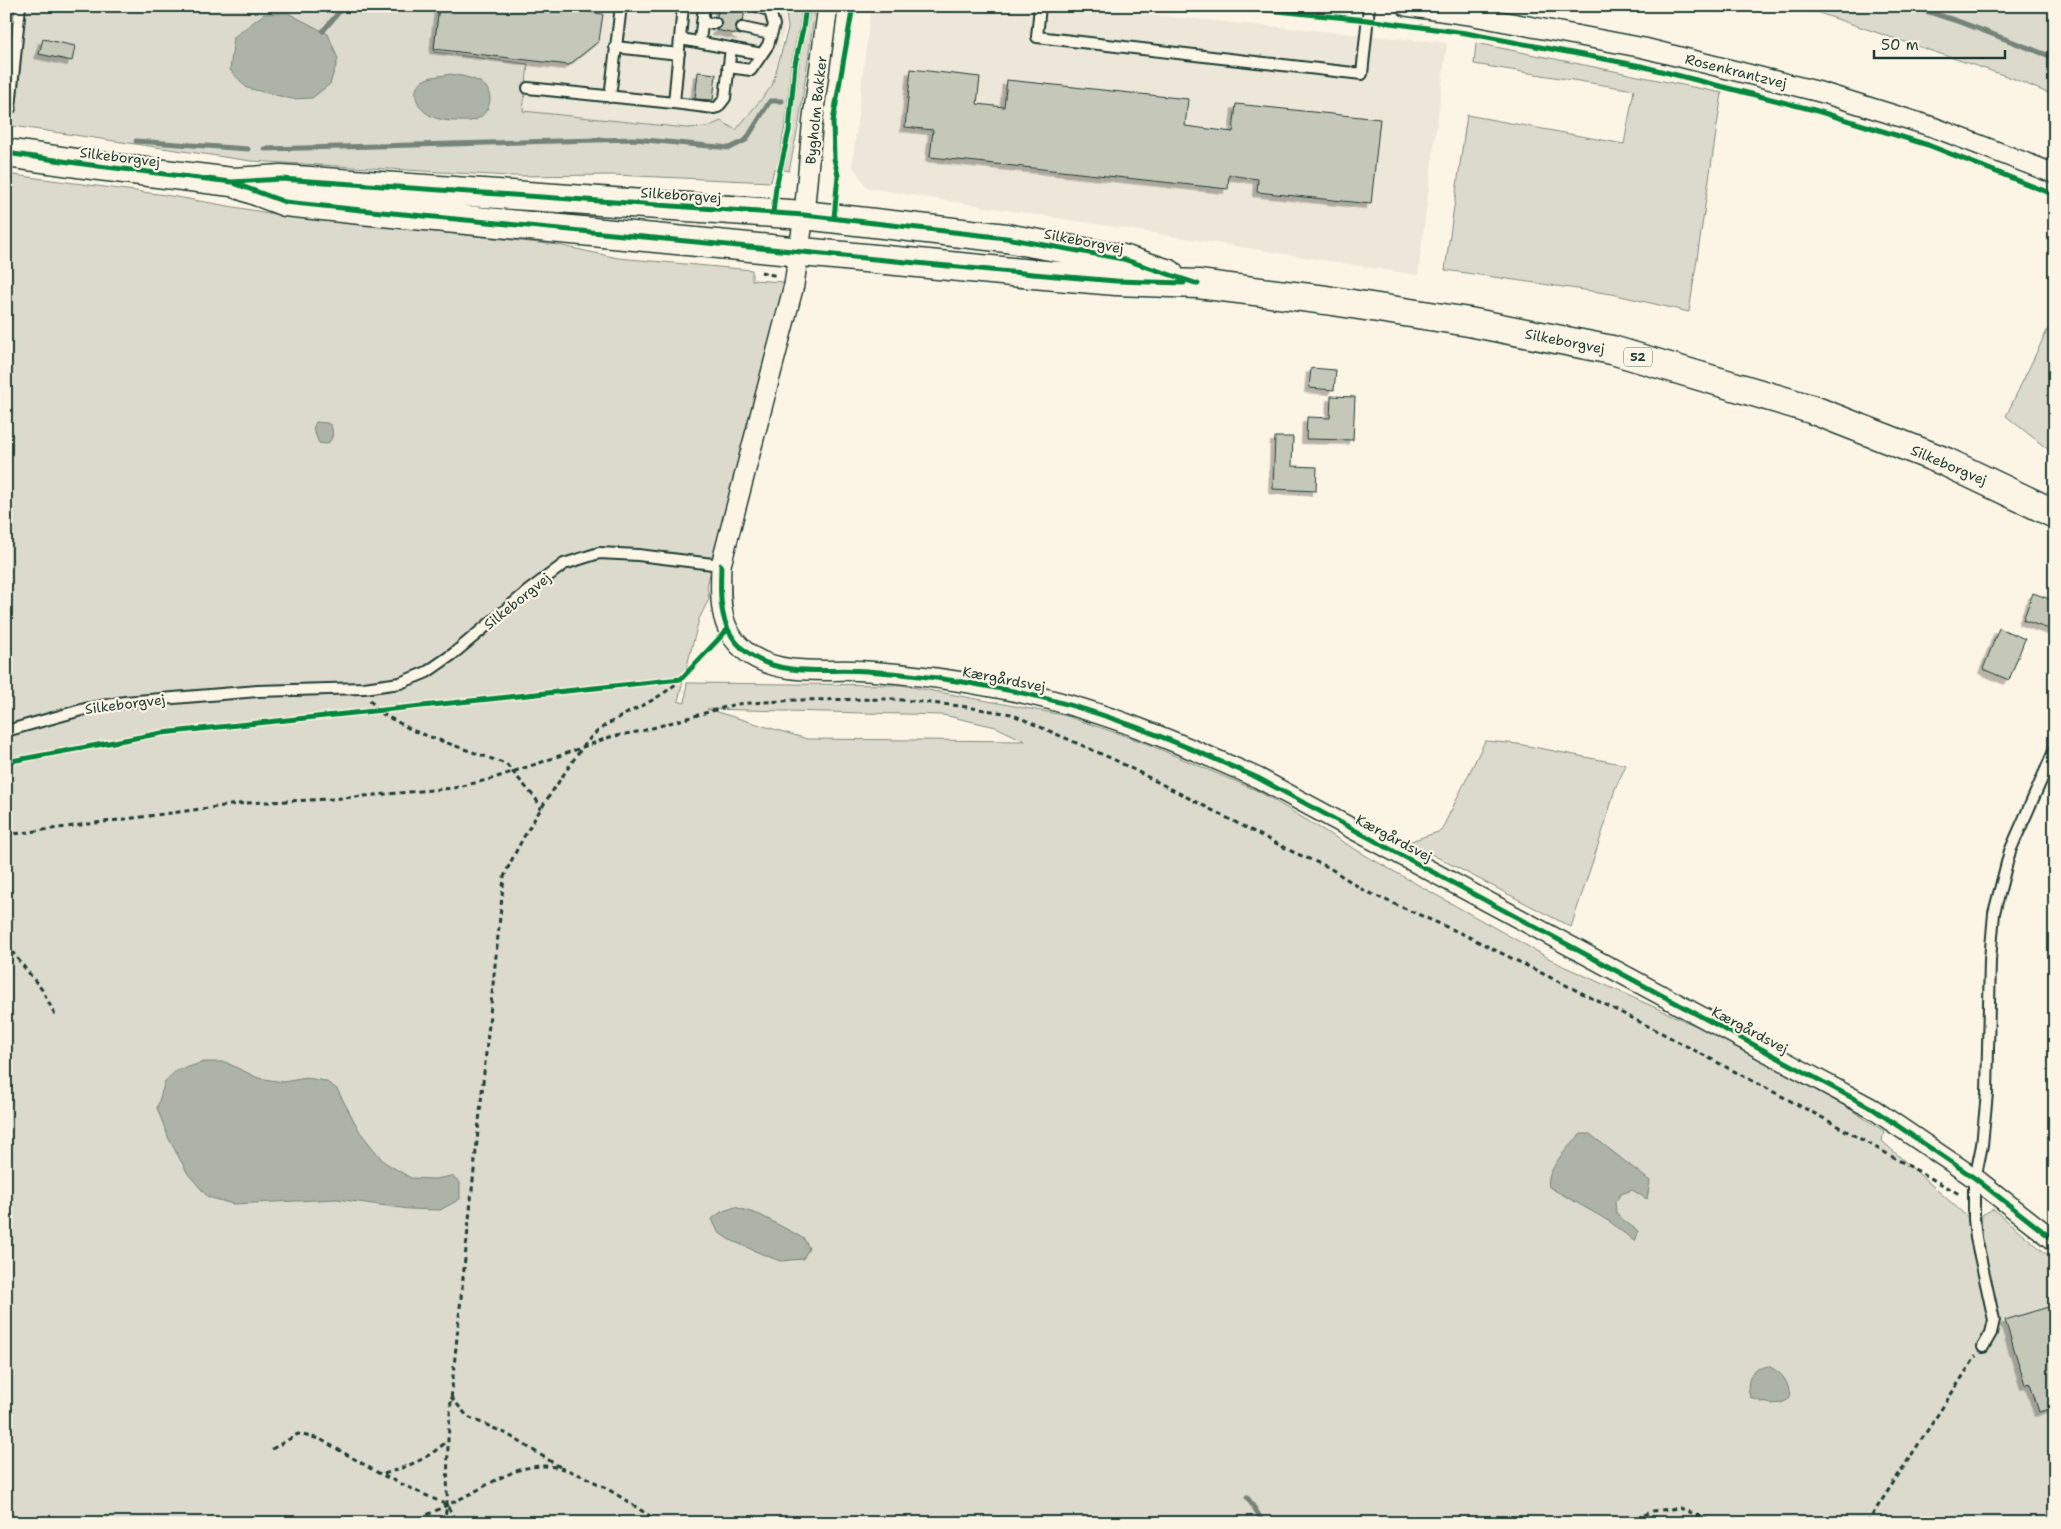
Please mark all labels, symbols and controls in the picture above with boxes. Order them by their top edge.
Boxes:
scale bar [1874,28,2005,60]
text: 50 m [1881,35,1919,55]
street label: Rosenkrantzvej [1683,50,1789,92]
street label: Bygholm Bakker [801,54,831,165]
street label: Silkeborgvej [79,143,161,171]
street label: Silkeborgvej [640,183,722,207]
street label: Silkeborgvej [1043,224,1125,258]
street label: Silkeborgvej [1524,324,1606,358]
road number: 52 [1624,348,1652,367]
street label: Silkeborgvej [1908,441,1990,489]
street label: Silkeborgvej [480,569,554,633]
street label: Kærgårdsvej [961,662,1047,696]
street label: Silkeborgvej [84,690,166,718]
street label: Kærgårdsvej [1353,810,1435,866]
street label: Kærgårdsvej [1709,1002,1791,1058]

